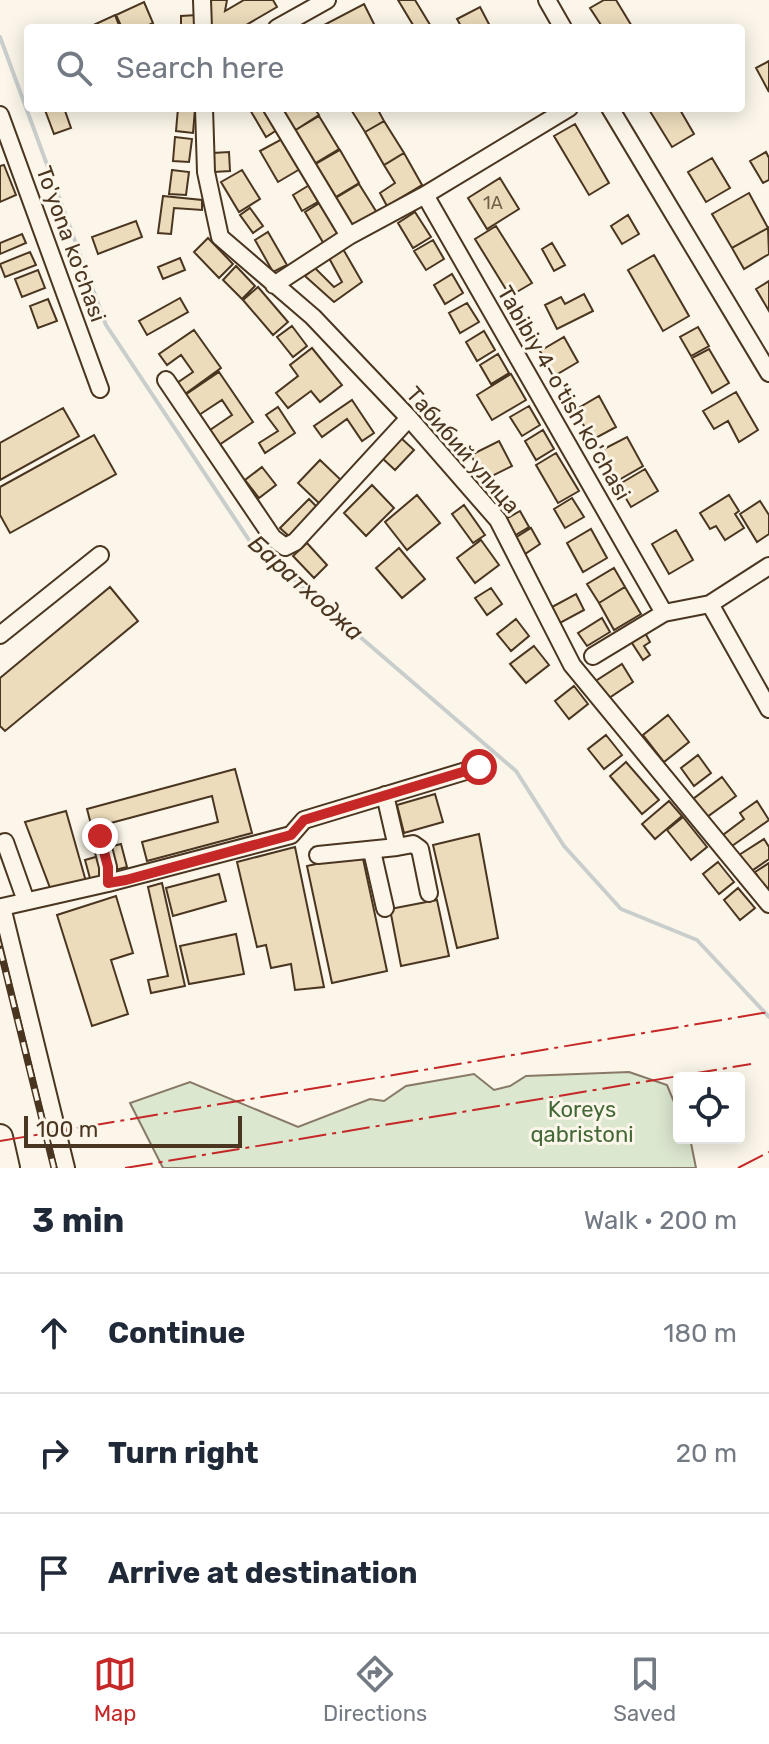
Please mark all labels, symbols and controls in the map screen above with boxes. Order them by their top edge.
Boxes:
search box [24,24,745,112]
icon: search [52,46,96,90]
text: Search here [116,50,284,86]
street label: To'yona ko'chasi [30,162,112,326]
house number: 1А [483,192,503,214]
street label: Tabibiy 4-o'tish ko'chasi [492,281,636,505]
street label: Табибий улица [401,381,525,519]
water label: Баратходжа [243,529,369,647]
route start [461,749,497,785]
route end [82,818,118,854]
map controls [673,1072,745,1144]
button: locate [673,1072,745,1144]
park label: Koreys qabristoni [530,1096,634,1148]
scale bar [24,1112,242,1148]
text: 100 m [36,1116,98,1143]
text: 3 min [32,1200,124,1241]
text: Walk · 200 m [584,1205,737,1236]
icon: ahead [32,1311,76,1355]
text: Continue [108,1315,245,1351]
text: 180 m [663,1318,737,1349]
icon: right [32,1431,76,1475]
text: Turn right [108,1435,259,1471]
text: 20 m [676,1438,737,1469]
icon: arrive [32,1551,76,1595]
text: Arrive at destination [108,1555,418,1591]
tab: Map [93,1652,137,1727]
tab: Directions [323,1652,427,1727]
tab: Saved [613,1652,676,1727]

